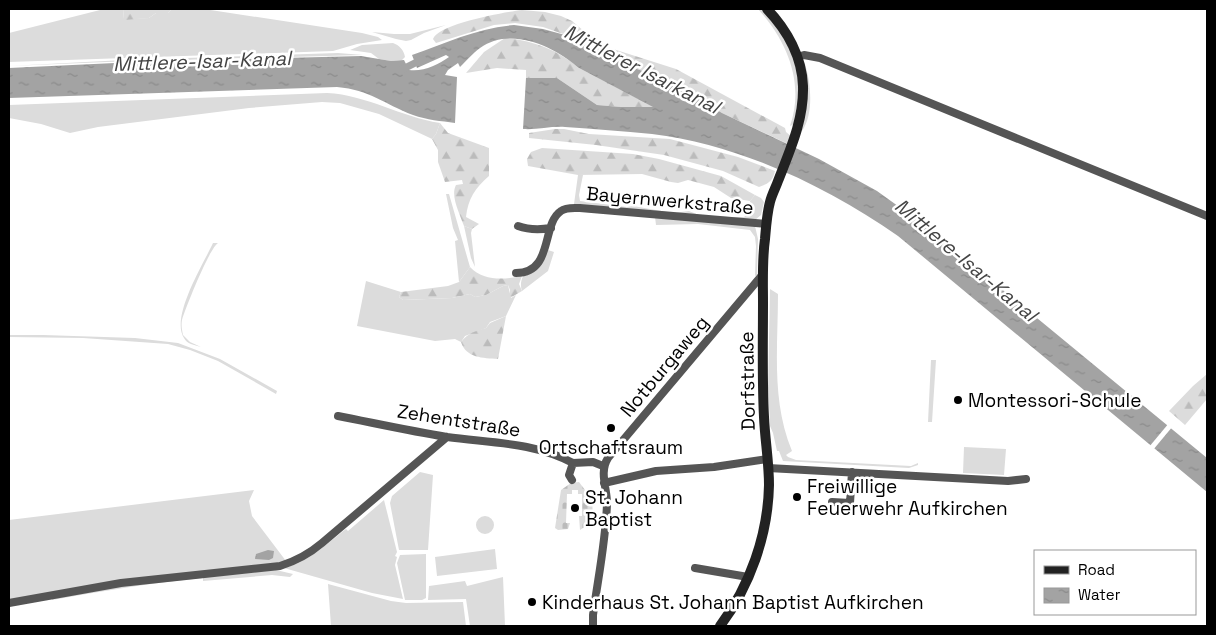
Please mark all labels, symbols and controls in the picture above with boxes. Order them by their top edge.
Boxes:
water label: Mittlerer Isarkanal [560,19,726,120]
water label: Mittlere-Isar-Kanal [113,45,294,77]
street label: Bayernwerkstraße [585,181,755,220]
water label: Mittlere-Isar-Kanal [889,193,1044,329]
street label: Notburgaweg [615,310,714,422]
street label: Dorfstraße [734,331,761,431]
place label: Montessori-Schule [968,388,1141,413]
marker: Montessori-Schule [952,394,964,406]
street label: Zehentstraße [396,398,522,443]
marker: Ortschaftsraum [605,422,617,434]
place label: Ortschaftsraum [539,435,683,460]
place label: Freiwillige Feuerwehr Aufkirchen [807,474,1008,521]
place label: St. Johann Baptist [585,485,683,532]
marker: Freiwillige Feuerwehr Aufkirchen [791,491,803,503]
marker: St. Johann Baptist [569,502,581,514]
legend [1034,550,1196,615]
text: Road [1078,560,1115,579]
text: Water [1078,585,1121,604]
place label: Kinderhaus St. Johann Baptist Aufkirchen [542,590,924,615]
marker: Kinderhaus St. Johann Baptist Aufkirchen [526,596,538,608]

